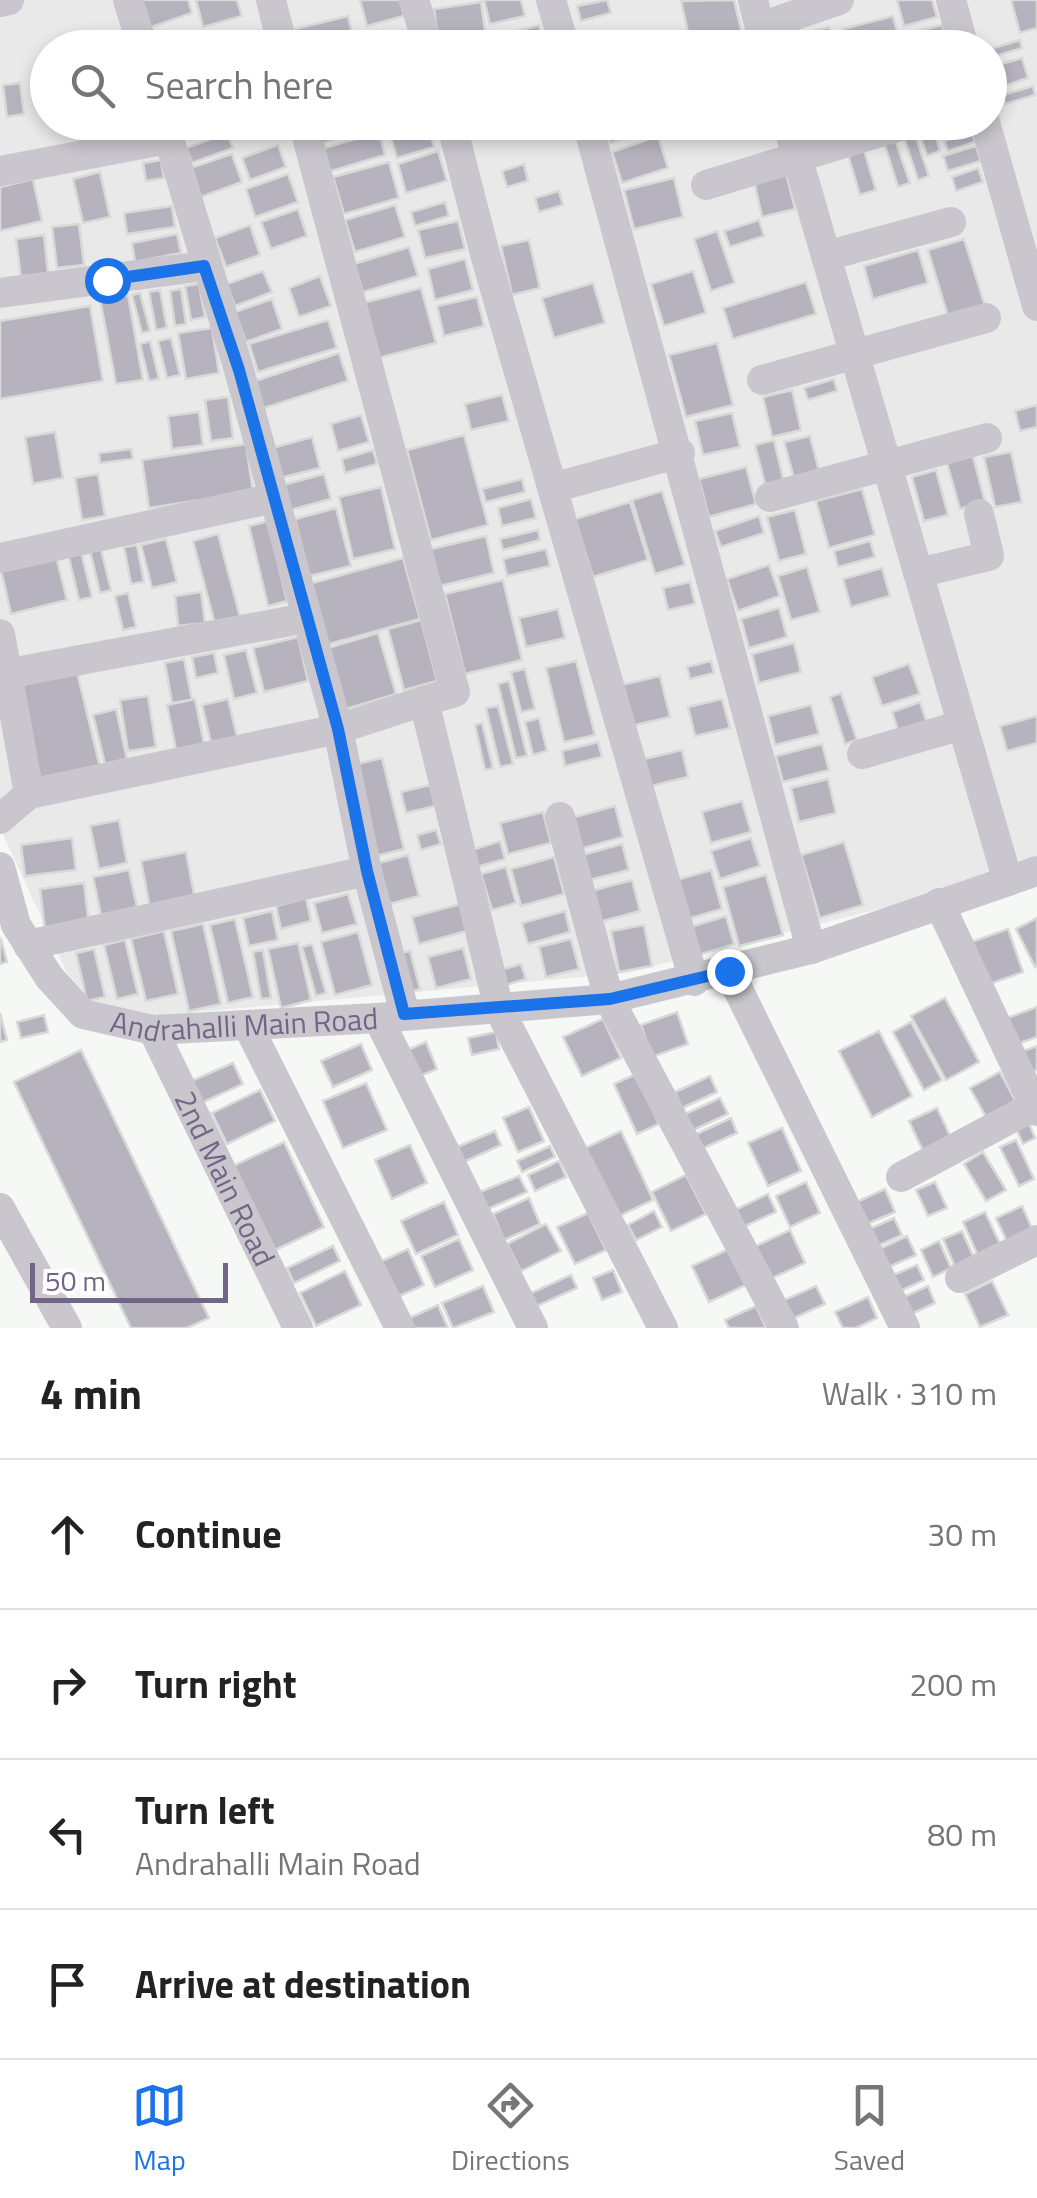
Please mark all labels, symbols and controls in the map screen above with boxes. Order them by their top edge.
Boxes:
search box [30,30,1007,140]
text: Search here [145,56,333,114]
icon: search [65,58,120,113]
route start [85,258,131,304]
route end [707,949,753,995]
street label: Andrahalli Main Road [106,995,379,1054]
street label: 2nd Main Road [163,1083,287,1274]
scale bar [30,1258,228,1302]
text: 50 m [45,1259,106,1302]
text: 4 min [40,1361,142,1425]
text: Walk · 310 m [822,1369,997,1417]
text: Continue [135,1505,282,1563]
icon: ahead [40,1507,95,1562]
text: 30 m [927,1510,997,1558]
text: Turn right [135,1655,297,1713]
icon: right [40,1657,95,1712]
text: 200 m [909,1660,997,1708]
text: Turn left [135,1781,275,1839]
icon: left [40,1807,95,1862]
text: 80 m [927,1810,997,1858]
text: Andrahalli Main Road [135,1839,421,1887]
text: Arrive at destination [135,1955,471,2013]
icon: arrive [40,1957,95,2012]
tab: Map [132,2078,187,2181]
tab: Directions [451,2078,570,2181]
tab: Saved [834,2078,905,2181]

